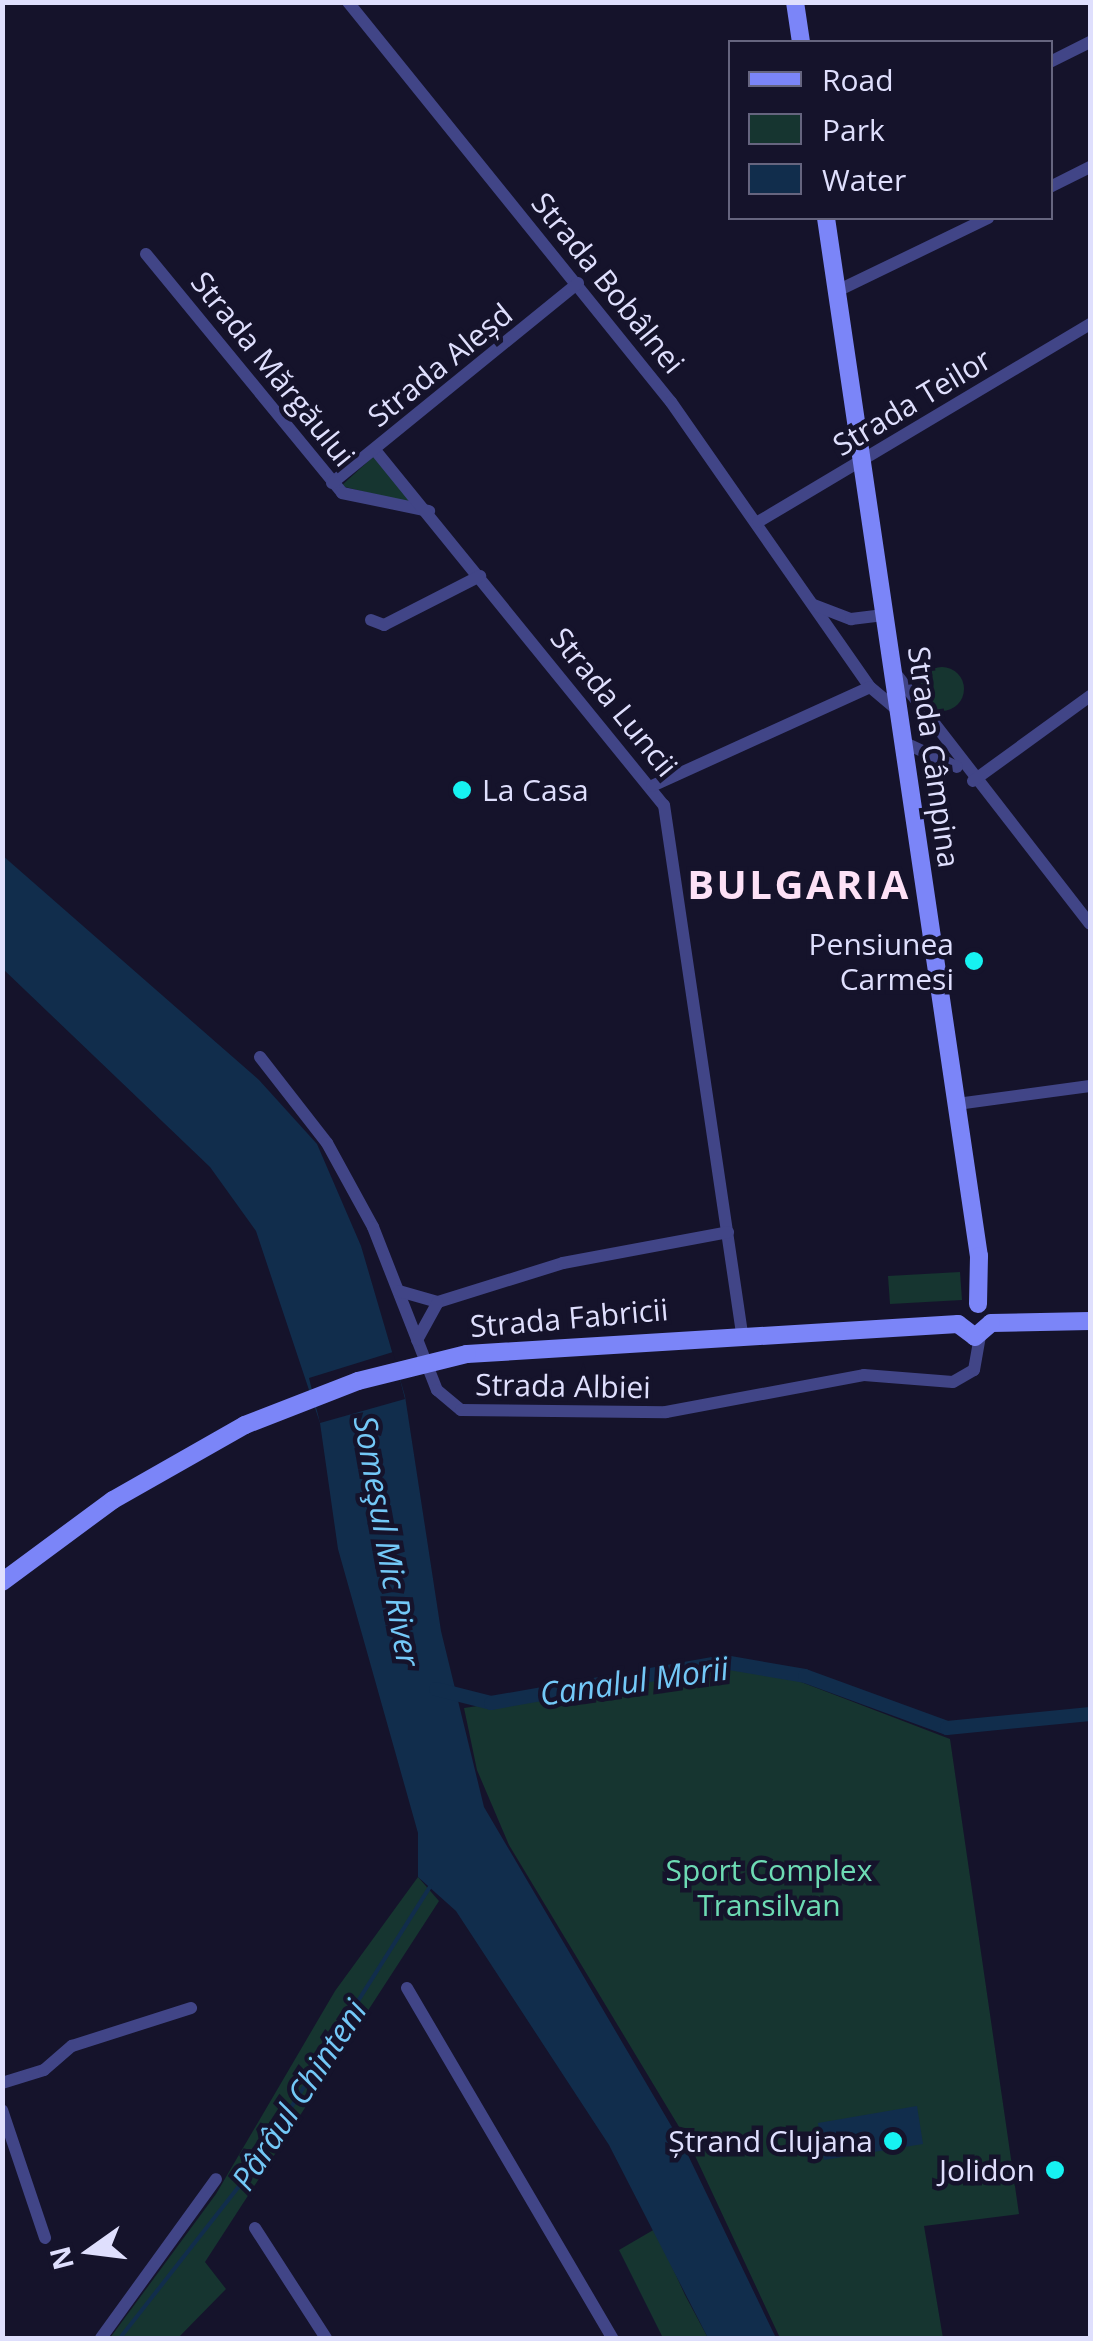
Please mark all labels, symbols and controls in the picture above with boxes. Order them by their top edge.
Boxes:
legend [728,40,1053,220]
text: Road [822,59,894,100]
text: Park [822,109,885,150]
text: Water [822,159,906,200]
street label: Strada Bobâlnei [524,186,692,380]
street label: Strada Mărgăului [184,265,362,473]
street label: Strada Aleșd [361,296,519,434]
street label: Strada Teilor [827,341,997,463]
street label: Strada Luncii [543,620,685,784]
street label: Strada Câmpina [901,644,967,870]
place label: La Casa [482,772,589,808]
marker: La Casa [451,779,473,801]
district label: BULGARIA [687,860,911,908]
place label: Pensiunea Carmesi [809,926,954,996]
marker: Pensiunea Carmesi [963,950,985,972]
street label: Strada Fabricii [468,1291,670,1345]
street label: Strada Albiei [475,1366,651,1406]
water label: Someşul Mic River [346,1413,428,1669]
water label: Canalul Morii [537,1649,731,1713]
park label: Sport Complex Transilvan [666,1852,872,1922]
water label: Pârâul Chinteni [223,1993,375,2197]
place label: Ștrand Clujana [668,2123,873,2159]
marker: Ștrand Clujana [882,2130,904,2152]
place label: Jolidon [939,2152,1035,2188]
marker: Jolidon [1044,2159,1066,2181]
north arrow [40,2201,140,2301]
text: N [40,2243,82,2274]

